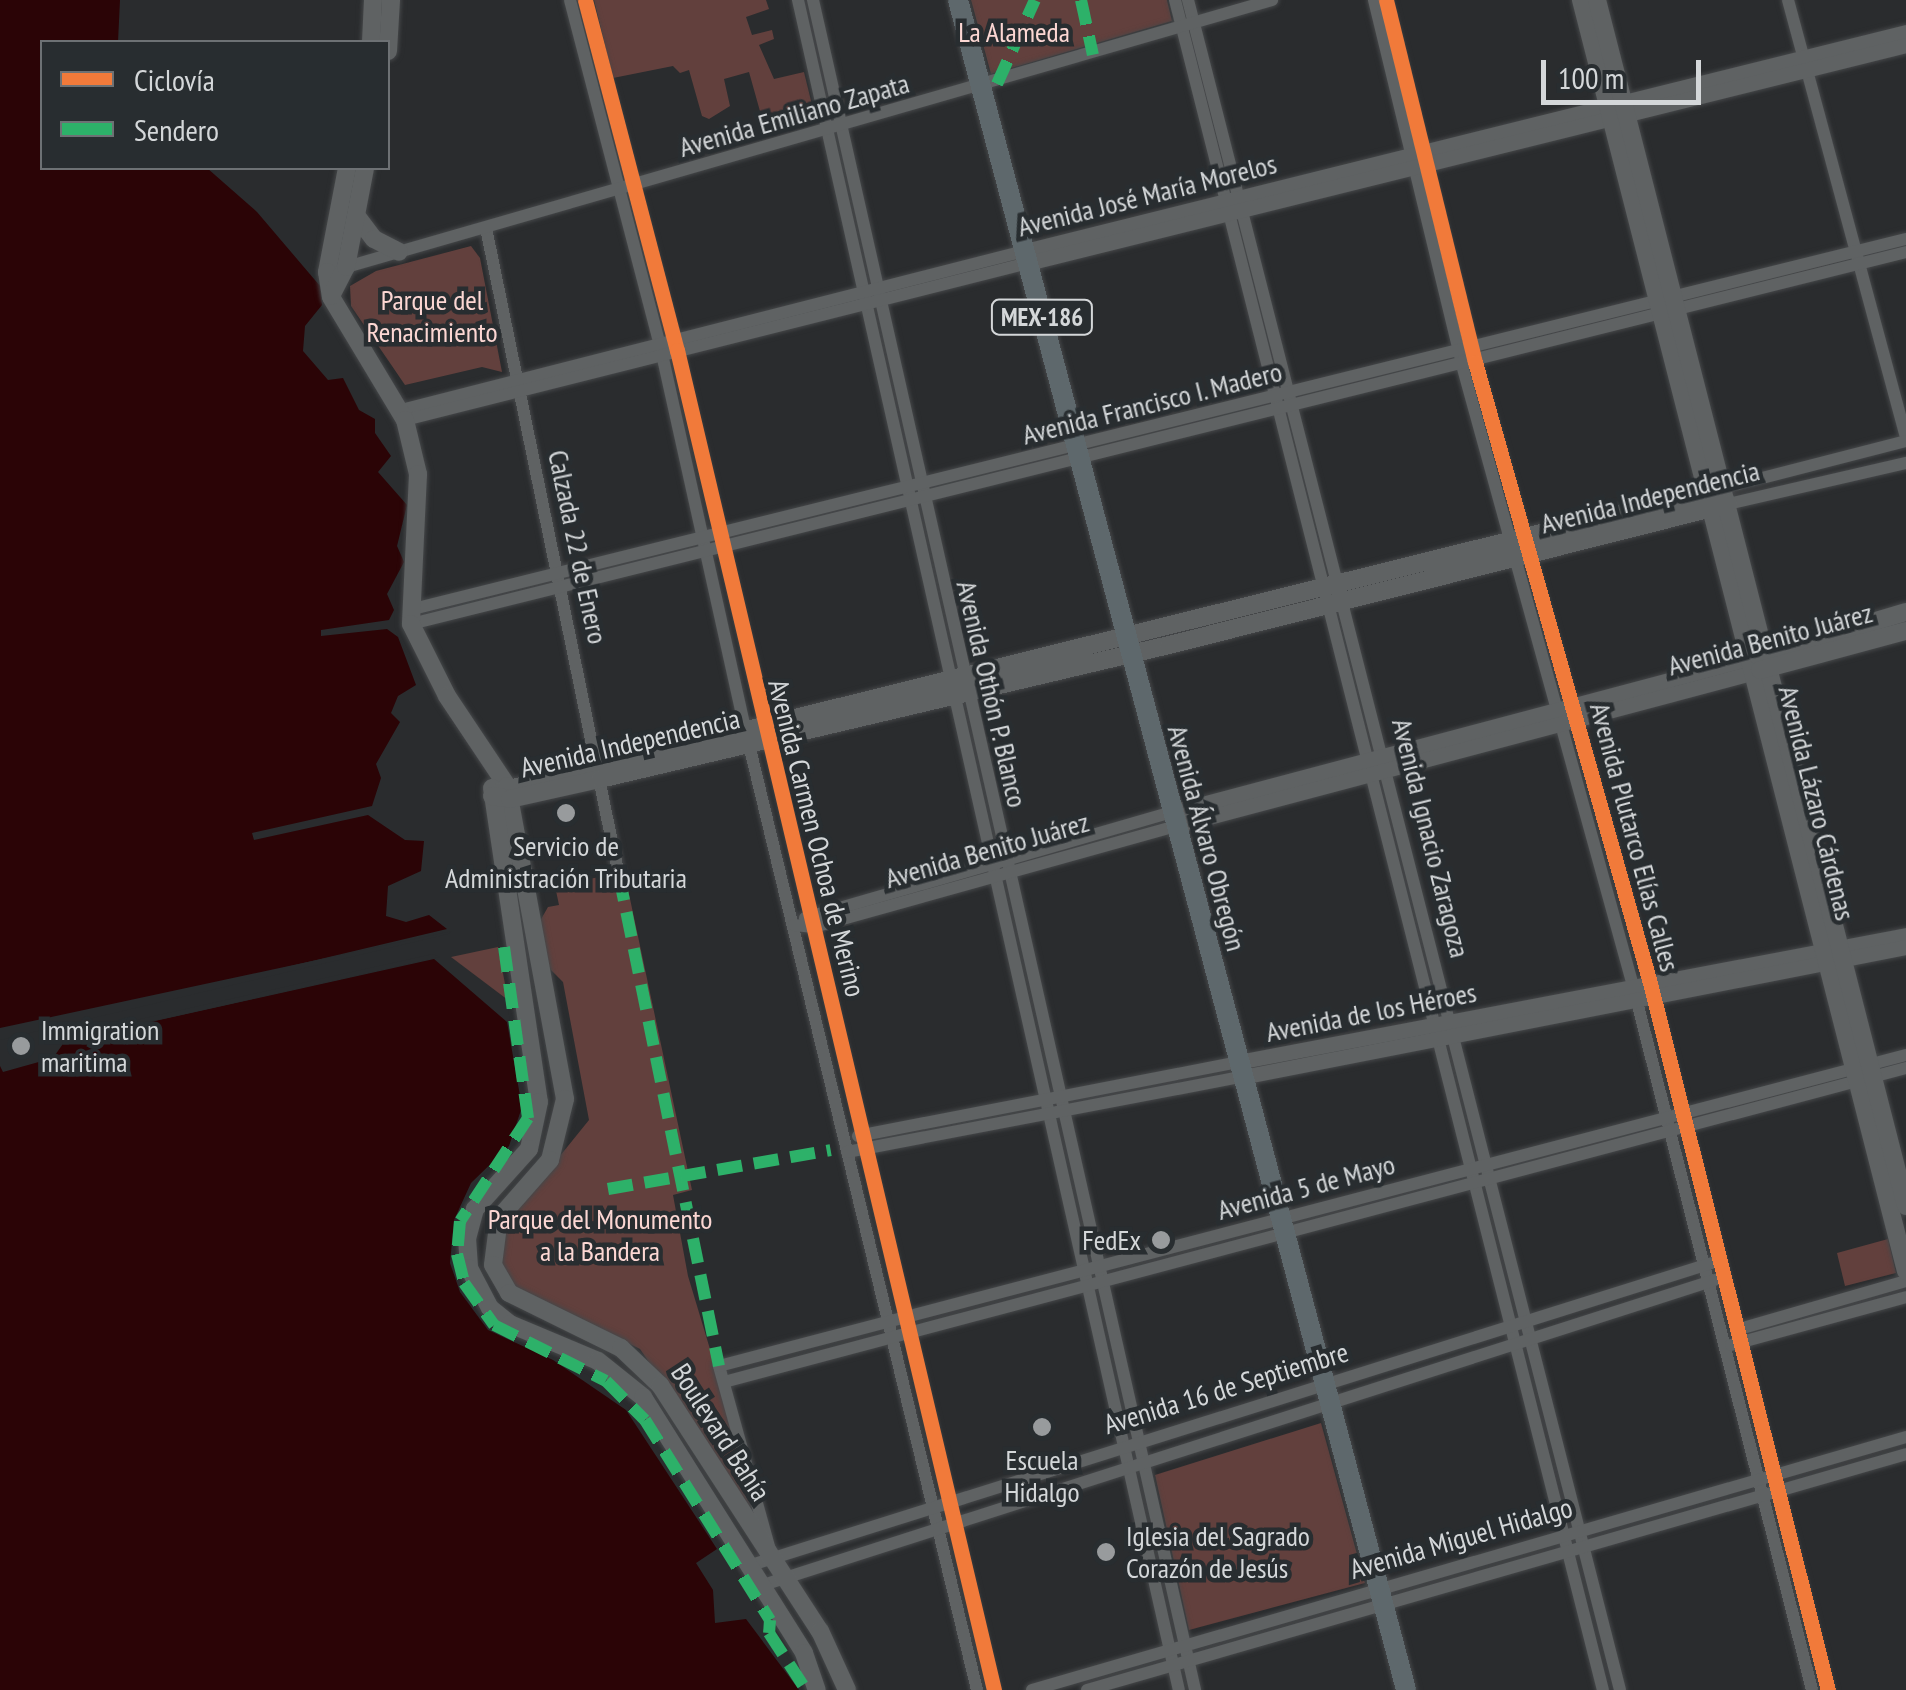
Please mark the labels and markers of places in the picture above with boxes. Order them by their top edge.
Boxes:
marker: Servicio de Administración Tributaria [555,802,577,824]
place label: Servicio de Administración Tributaria [445,829,687,895]
place label: Immigration maritima [41,1013,159,1079]
marker: Immigration maritima [10,1035,32,1057]
place label: FedEx [1082,1223,1141,1257]
marker: FedEx [1150,1229,1172,1251]
marker: Escuela Hidalgo [1031,1416,1053,1438]
place label: Escuela Hidalgo [1004,1443,1080,1509]
place label: Iglesia del Sagrado Corazón de Jesús [1126,1519,1310,1585]
marker: Iglesia del Sagrado Corazón de Jesús [1095,1541,1117,1563]

